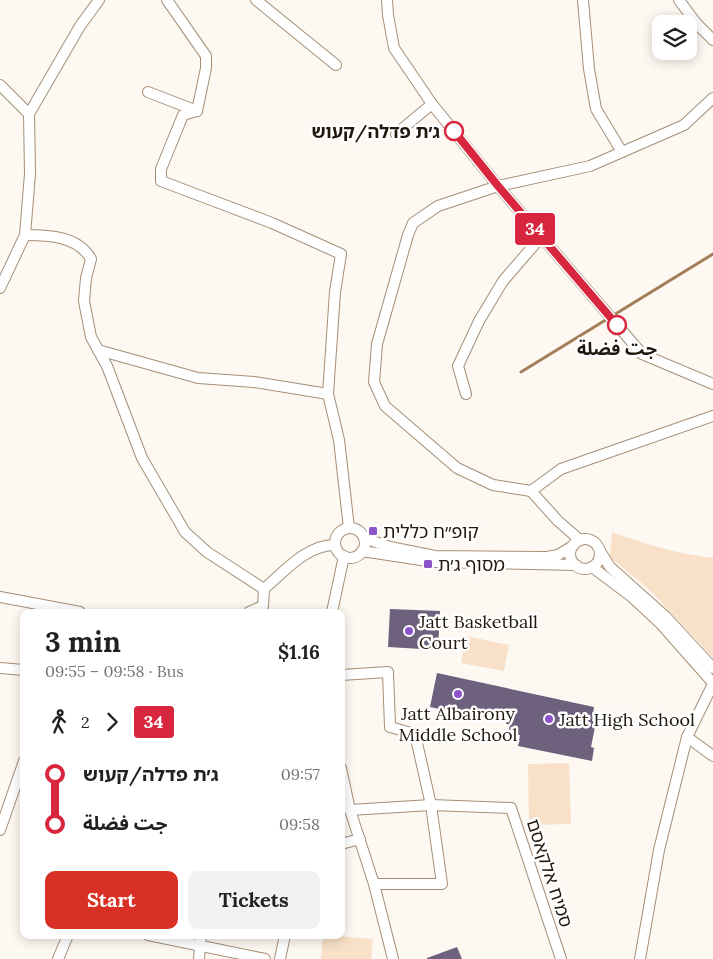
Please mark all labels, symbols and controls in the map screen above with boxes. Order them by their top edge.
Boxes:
map controls [652,15,697,60]
button: layers [652,15,697,60]
place label: ג׳ת פדלה/קעוש [311,120,440,143]
marker: ג׳ת פדלה/קעוש [444,121,464,141]
line badge: 34 [512,213,558,245]
text: 34 [525,217,545,240]
marker: جت فضلة [607,315,627,335]
place label: جت فضلة [577,337,657,360]
place label: קופ״ח כללית [383,520,479,543]
marker: קופ״ח כללית [367,525,379,537]
place label: מסוף ג׳ת [438,553,505,576]
marker: מסוף ג׳ת [422,558,434,570]
place label: Jatt Basketball Court [418,610,538,654]
text: 3 min [45,624,121,660]
marker: Jatt Basketball Court [403,625,415,637]
text: $1.16 [278,640,320,664]
text: 09:55 – 09:58 · Bus [45,661,184,681]
marker: Jatt Albairony Middle School [452,688,464,700]
place label: Jatt Albairony Middle School [398,702,518,746]
icon: walk [45,708,73,736]
icon: forward [98,708,126,736]
place label: Jatt High School [558,708,695,731]
text: 34 [144,710,164,733]
text: 2 [81,712,90,732]
marker: Jatt High School [543,713,555,725]
text: ג׳ת פדלה/קעוש [83,762,219,786]
text: 09:57 [281,764,320,784]
text: جت فضلة [83,811,167,835]
text: 09:58 [279,814,320,834]
street label: סמיח אלקאסם [522,816,578,930]
button: Start [45,871,178,929]
button: Tickets [188,871,320,929]

